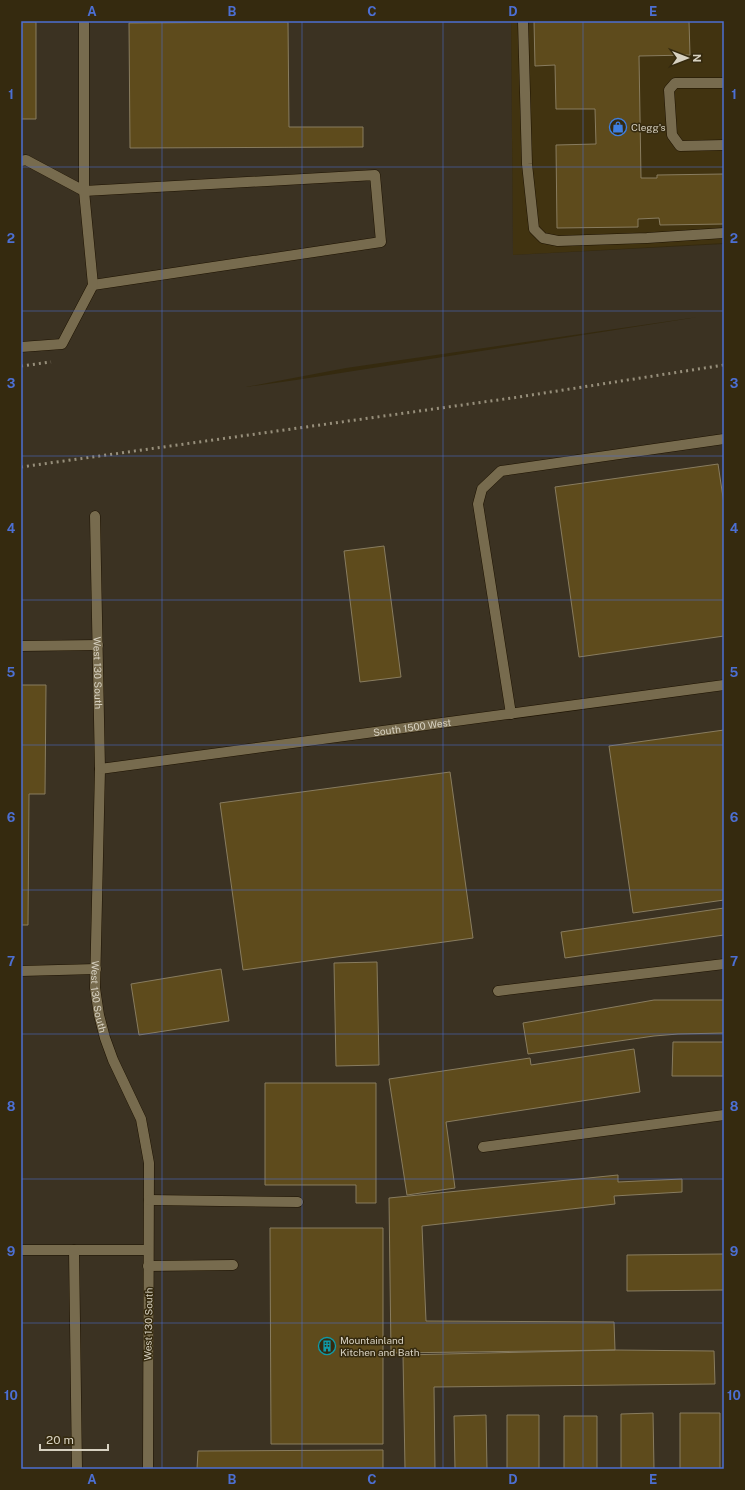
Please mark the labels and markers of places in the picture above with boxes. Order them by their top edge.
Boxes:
shop icon: Clegg's [608,117,628,137]
place label: Clegg's [631,121,665,133]
place label: Mountainland Kitchen and Bath [340,1334,420,1358]
building icon: Mountainland Kitchen and Bath [317,1336,337,1356]

